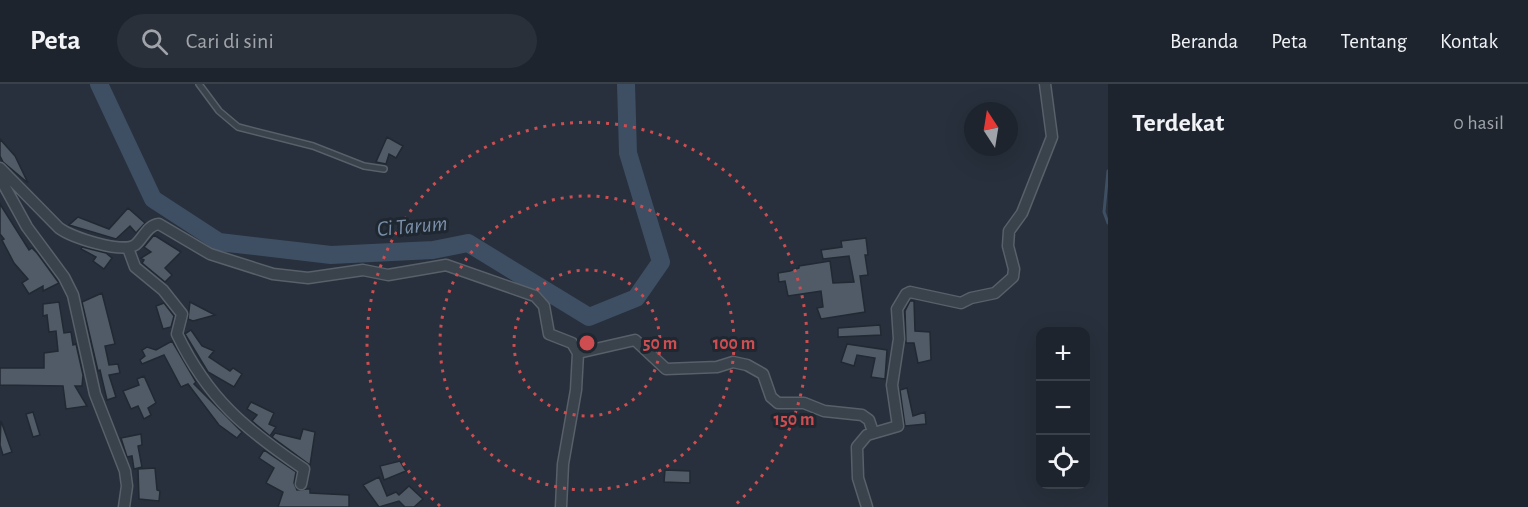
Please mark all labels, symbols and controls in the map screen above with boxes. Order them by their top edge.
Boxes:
search box [117,14,537,68]
icon: search [138,25,171,58]
text: Peta [30,27,81,55]
text: Cari di sini [186,30,274,52]
text: Beranda [1170,31,1238,52]
text: Peta [1271,31,1307,52]
text: Tentang [1340,31,1407,52]
text: Kontak [1440,31,1498,52]
north arrow [964,102,1018,156]
text: Terdekat [1132,110,1224,136]
text: 0 hasil [1453,113,1504,133]
water label: Ci Tarum [376,212,448,240]
map controls [1036,327,1090,489]
button: + [1036,327,1090,381]
centre of rings [577,333,597,353]
text: 50 m [643,335,677,353]
text: 100 m [713,335,755,353]
button: − [1036,381,1090,435]
text: 150 m [774,411,814,429]
button: locate [1036,435,1090,489]

